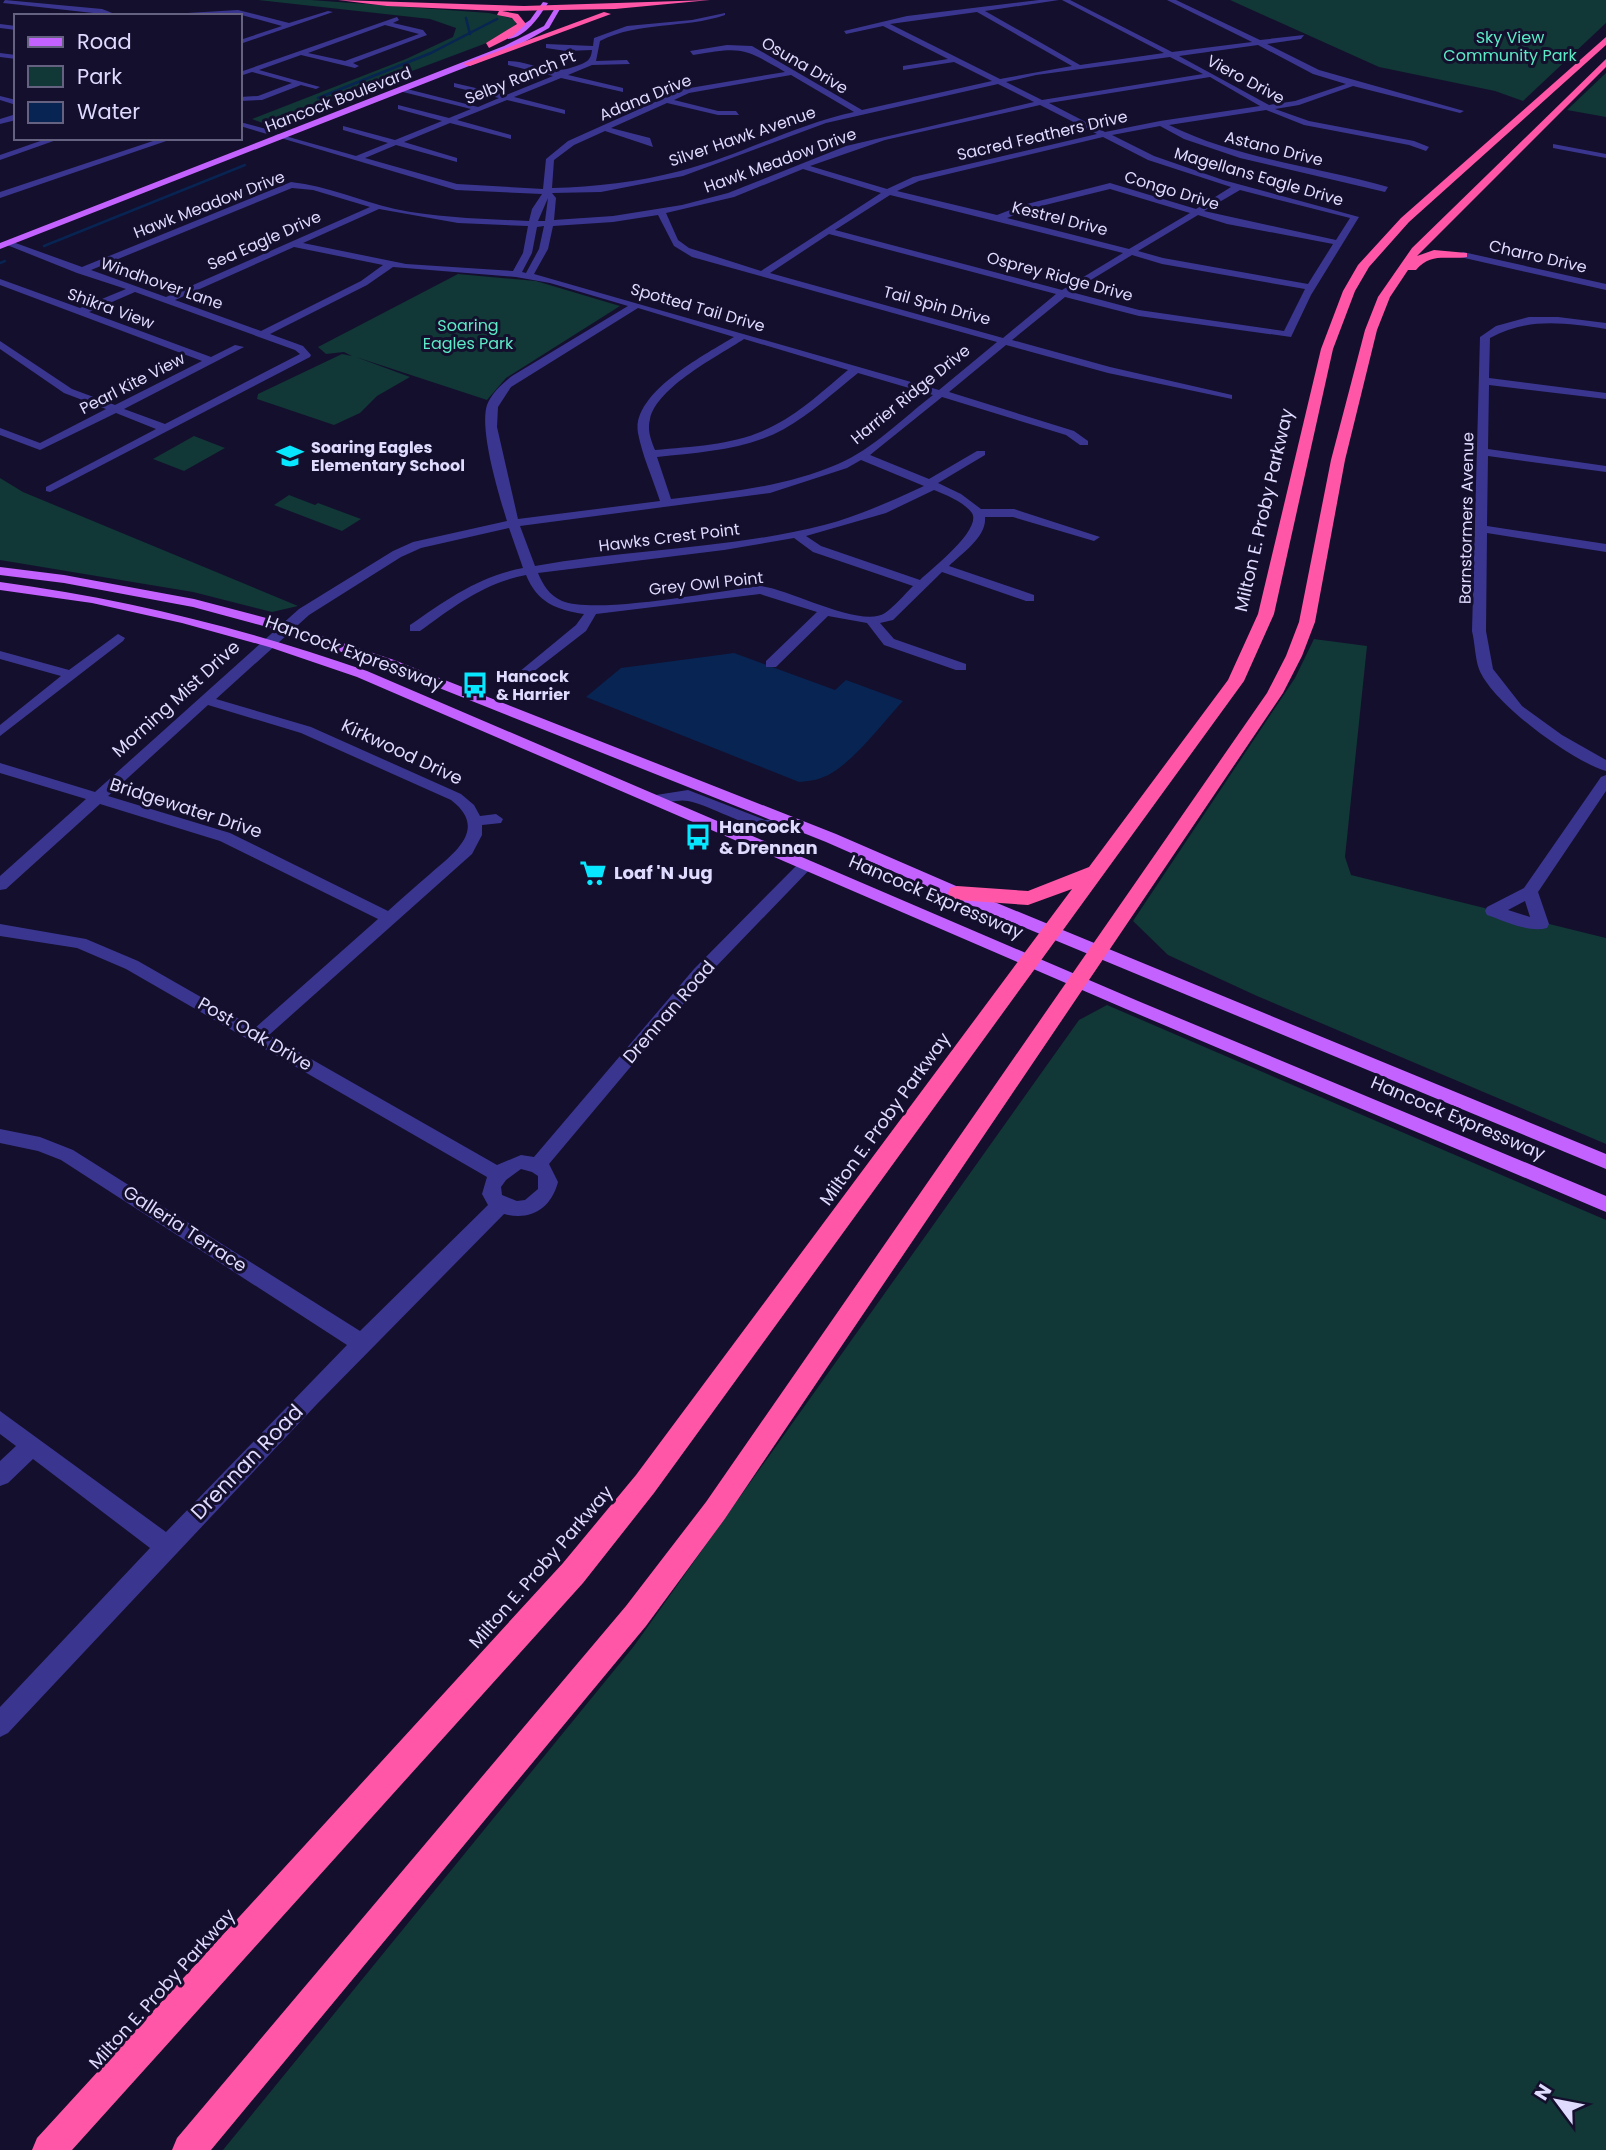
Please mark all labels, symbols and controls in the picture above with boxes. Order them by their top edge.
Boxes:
legend [14,14,242,140]
park label: Sky View Community Park [1443,26,1577,67]
text: Road [77,27,132,56]
street label: Osuna Drive [757,31,852,100]
street label: Selby Ranch Pt [461,45,579,110]
street label: Viero Drive [1203,49,1289,110]
street label: Hancock Boulevard [262,61,415,138]
text: Park [77,62,122,91]
street label: Adana Drive [596,68,695,126]
text: Water [77,97,140,126]
street label: Silver Hawk Avenue [666,101,819,172]
street label: Sacred Feathers Drive [955,105,1130,166]
street label: Hawk Meadow Drive [701,122,860,199]
street label: Astano Drive [1222,125,1326,172]
street label: Magellans Eagle Drive [1172,141,1346,212]
street label: Hawk Meadow Drive [130,165,288,244]
street label: Congo Drive [1121,165,1222,216]
street label: Kestrel Drive [1010,195,1110,242]
street label: Sea Eagle Drive [204,205,325,276]
street label: Charro Drive [1487,234,1589,279]
street label: Osprey Ridge Drive [984,246,1136,307]
street label: Windhover Lane [98,252,226,315]
street label: Spotted Tail Drive [628,277,768,338]
street label: Tail Spin Drive [881,280,993,331]
street label: Shikra View [64,282,157,335]
park label: Soaring Eagles Park [423,314,514,355]
street label: Harrier Ridge Drive [846,339,975,450]
street label: Pearl Kite View [76,347,189,420]
street label: Milton E. Proby Parkway [1228,406,1299,614]
street label: Barnstormers Avenue [1453,432,1480,604]
place label: Soaring Eagles Elementary School [311,436,465,477]
school or university icon: Soaring Eagles Elementary School [275,441,305,471]
street label: Hawks Crest Point [597,517,741,558]
street label: Grey Owl Point [648,566,765,601]
street label: Hancock Expressway [262,609,446,696]
street label: Morning Mist Drive [106,634,245,763]
place label: Hancock & Harrier [496,665,570,706]
bus stop icon: Hancock & Harrier [460,670,490,700]
street label: Kirkwood Drive [338,713,467,791]
street label: Bridgewater Drive [107,771,266,844]
place label: Hancock & Drennan [719,814,818,860]
bus stop icon: Hancock & Drennan [683,822,713,852]
street label: Hancock Expressway [845,848,1027,945]
supermarket icon: Loaf 'N Jug [578,858,608,888]
place label: Loaf 'N Jug [614,860,713,885]
street label: Drennan Road [617,955,720,1069]
street label: Post Oak Drive [193,991,317,1076]
street label: Milton E. Proby Parkway [813,1027,956,1210]
street label: Hancock Expressway [1367,1069,1549,1166]
street label: Galleria Terrace [119,1179,252,1278]
street label: Drennan Road [184,1397,309,1526]
street label: Milton E. Proby Parkway [463,1480,618,1653]
street label: Milton E. Proby Parkway [83,1903,241,2074]
north arrow [1522,2066,1592,2136]
text: N [1528,2079,1558,2105]

